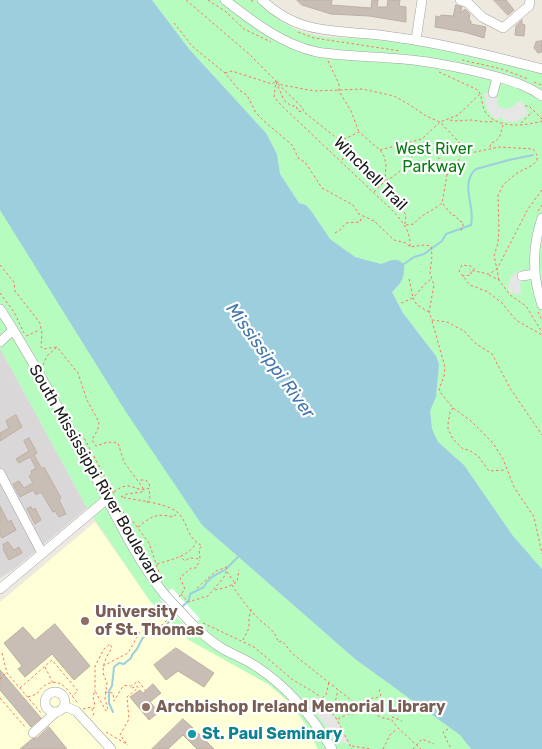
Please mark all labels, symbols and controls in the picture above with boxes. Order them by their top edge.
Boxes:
street label: Winchell Trail [329,133,411,215]
park label: West River Parkway [395,139,473,177]
water label: Mississippi River [221,299,319,423]
street label: South Mississippi River Boulevard [24,361,166,587]
place label: University of St. Thomas [95,602,204,640]
marker: University of St. Thomas [79,615,91,627]
place label: Archbishop Ireland Memorial Library [156,697,445,717]
marker: Archbishop Ireland Memorial Library [140,701,152,713]
place label: St. Paul Seminary [202,724,342,744]
marker: St. Paul Seminary [186,728,198,740]

